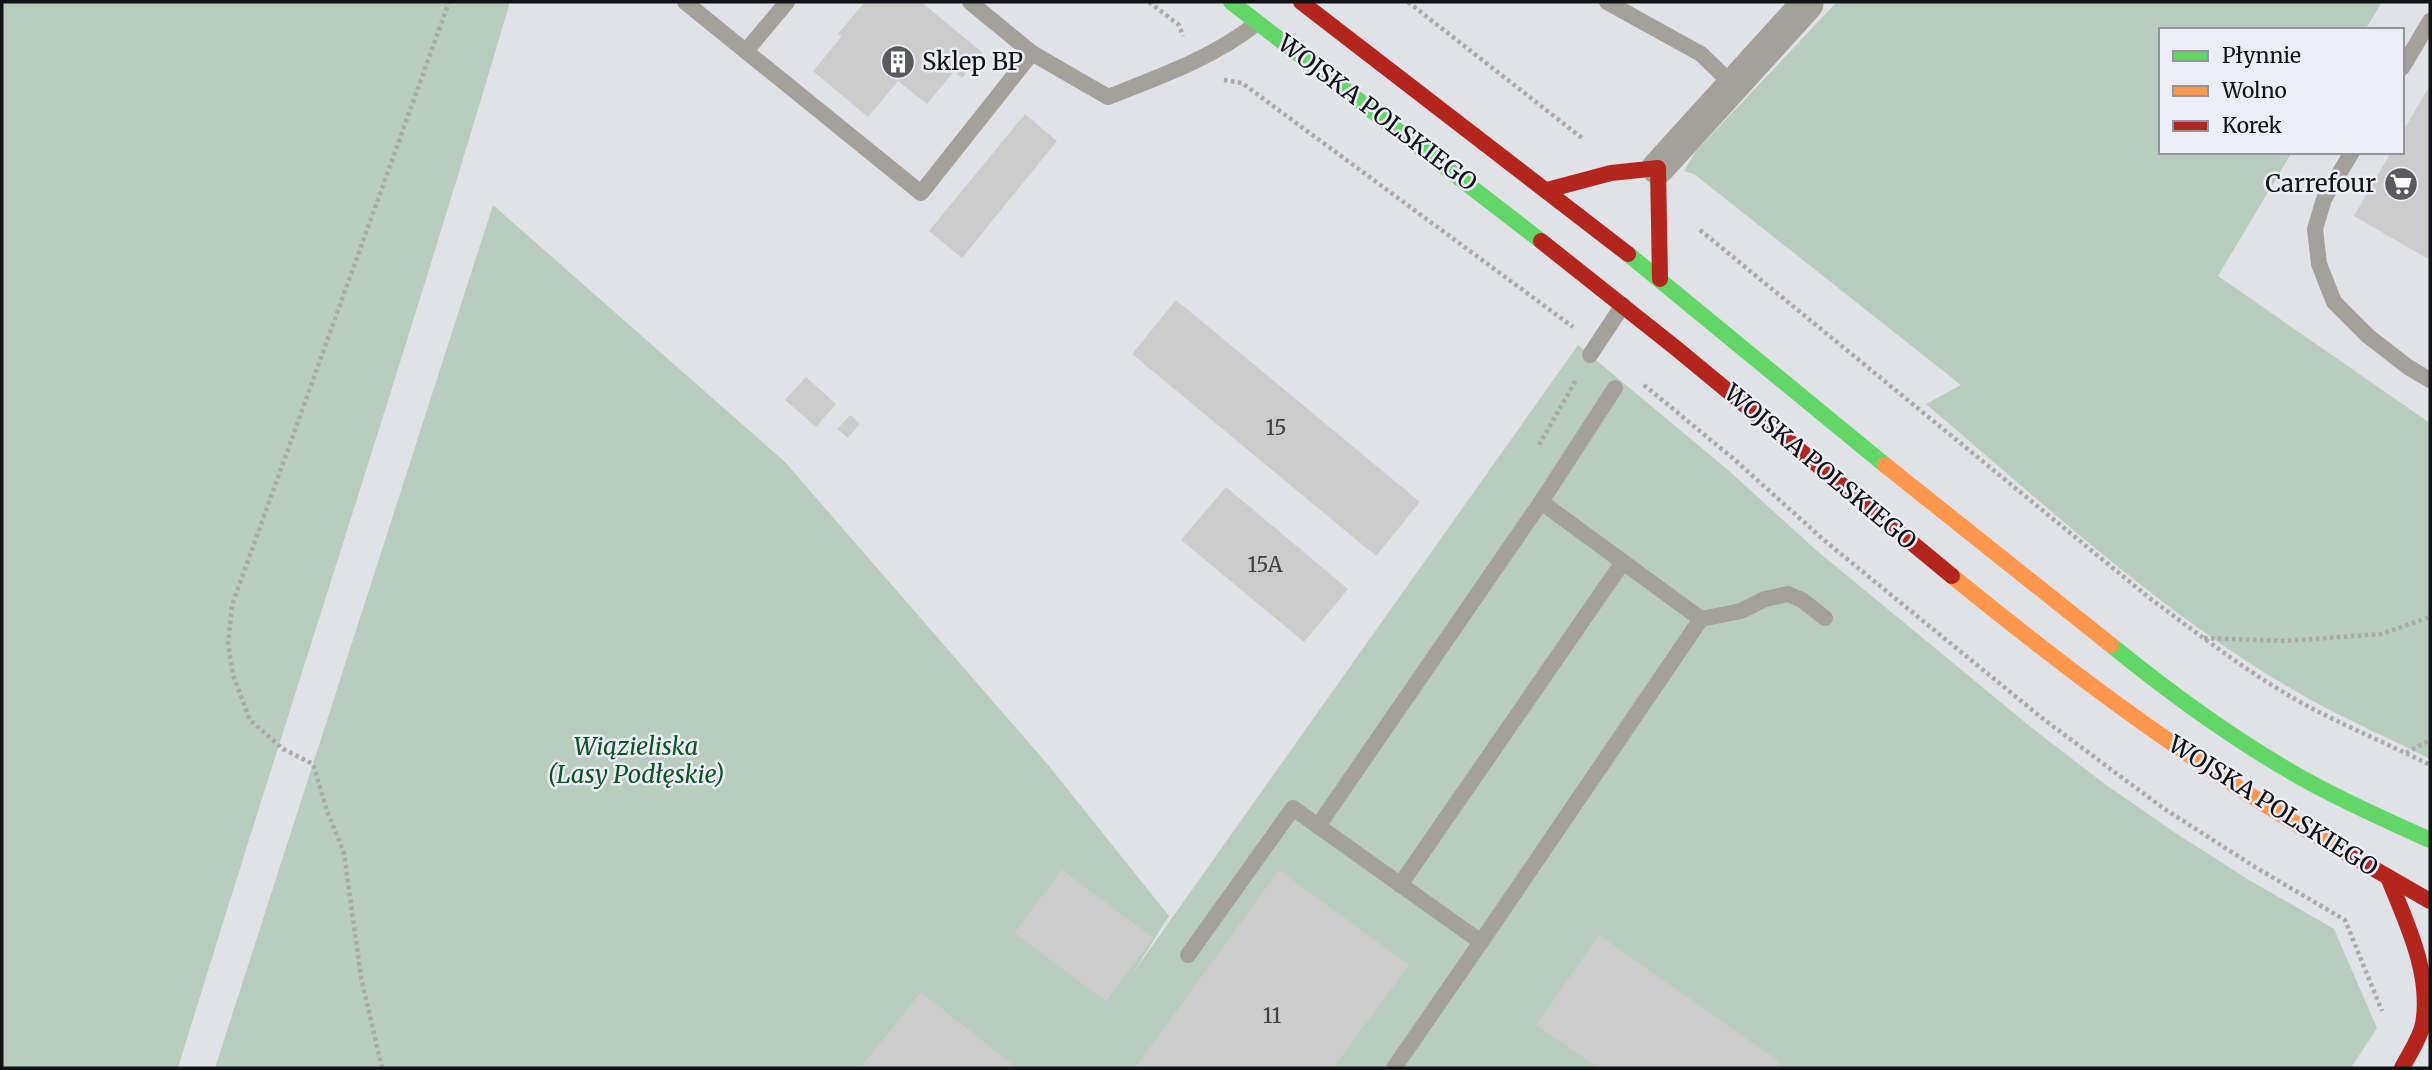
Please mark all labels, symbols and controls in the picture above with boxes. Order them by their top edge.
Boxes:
street label: WOJSKA POLSKIEGO [1271,27,1483,198]
legend [2159,28,2404,154]
text: Płynnie [2222,42,2301,69]
building icon: Sklep BP [879,43,917,81]
place label: Sklep BP [922,46,1023,77]
text: Wolno [2221,77,2287,104]
text: Korek [2222,112,2283,139]
supermarket icon: Carrefour [2382,165,2420,203]
place label: Carrefour [2265,168,2376,199]
street label: WOJSKA POLSKIEGO [1717,376,1923,556]
house number: 15 [1265,414,1287,441]
house number: 15A [1247,551,1283,578]
street label: WOJSKA POLSKIEGO [2162,728,2384,883]
park label: Wiązieliska (Lasy Podłęskie) [547,731,725,790]
house number: 11 [1263,1002,1281,1029]

